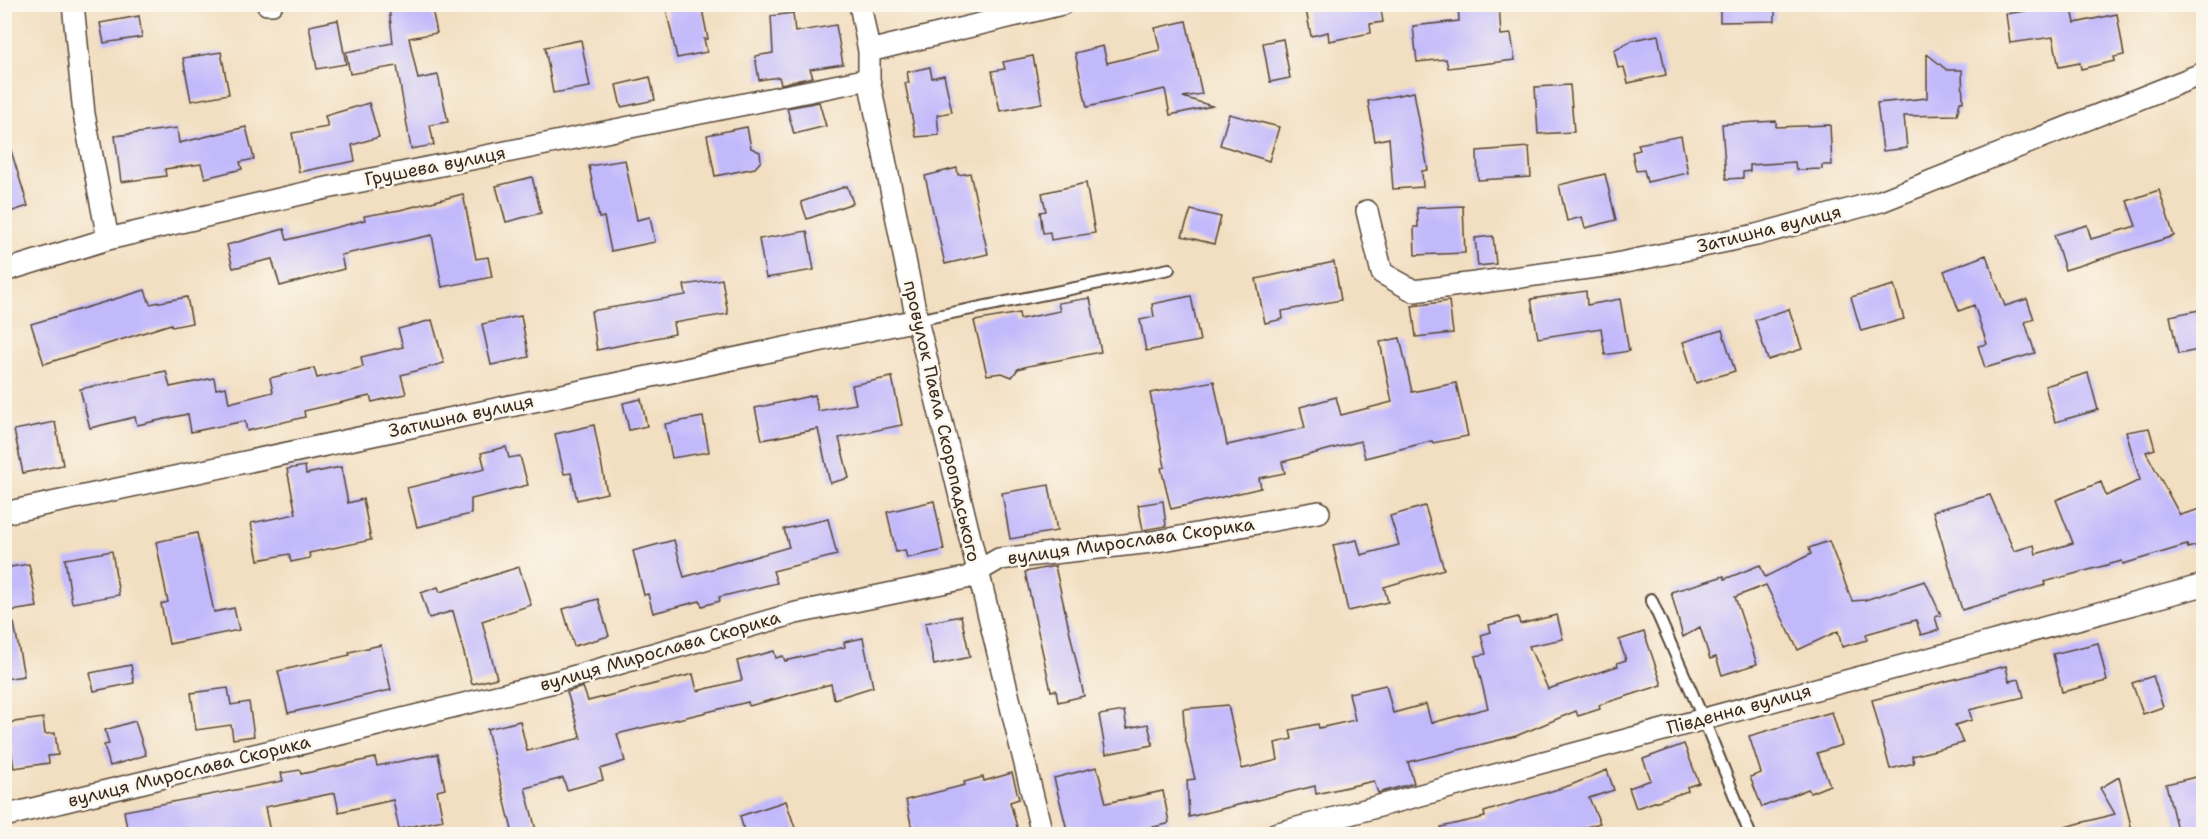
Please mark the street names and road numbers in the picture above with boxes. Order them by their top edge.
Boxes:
street label: Грушева вулиця [362,141,508,191]
street label: Затишна вулиця [1694,199,1844,259]
street label: провулок Павла Скоропадського [898,278,986,564]
street label: Затишна вулиця [386,389,536,443]
street label: вулиця Мирослава Скорика [1006,512,1256,570]
street label: вулиця Мирослава Скорика [537,605,783,697]
street label: Південна вулиця [1664,678,1814,740]
street label: вулиця Мирослава Скорика [65,729,313,813]

